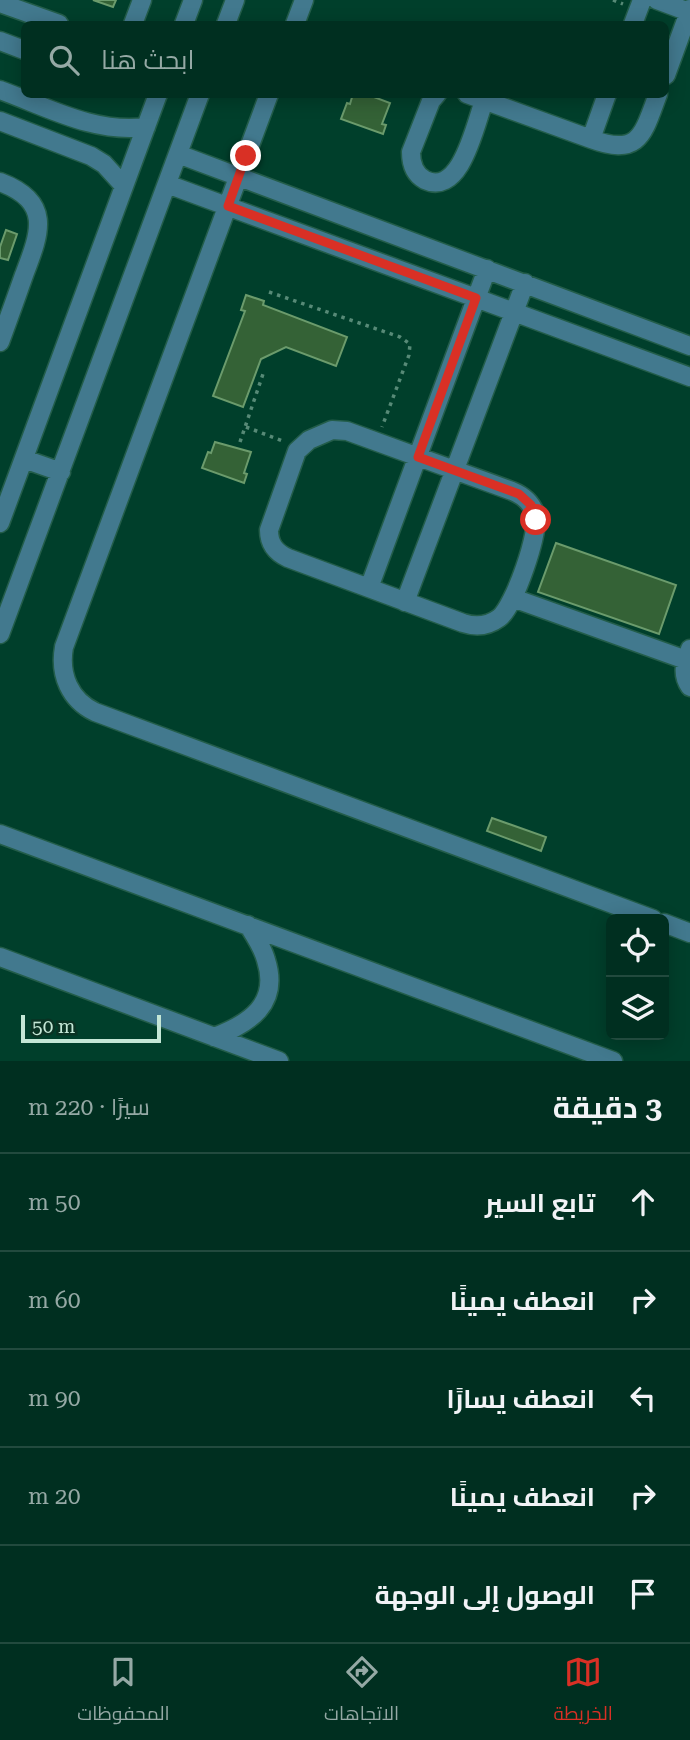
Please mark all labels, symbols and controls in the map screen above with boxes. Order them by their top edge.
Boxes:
search box [21,21,669,98]
icon: search [45,41,83,79]
text: ابحث هنا [101,45,194,75]
route end [230,140,261,171]
route start [520,504,551,535]
map controls [606,914,669,1040]
button: locate [606,914,669,977]
button: layers [606,977,669,1040]
scale bar [21,1012,161,1044]
text: 50 m [32,1015,75,1038]
text: 3 دقيقة [553,1090,662,1125]
text: سيرًا · 220 m [28,1094,150,1121]
icon: ahead [624,1183,662,1221]
text: تابع السير [485,1188,595,1218]
text: 50 m [28,1189,81,1216]
icon: right [624,1281,662,1319]
text: انعطف يمينًا [450,1286,595,1316]
text: 60 m [28,1287,81,1314]
icon: left [624,1379,662,1417]
text: انعطف يسارًا [447,1384,595,1414]
text: 90 m [28,1385,81,1412]
icon: right [624,1477,662,1515]
text: انعطف يمينًا [450,1482,595,1512]
text: 20 m [28,1483,81,1510]
icon: arrive [624,1575,662,1613]
text: الوصول إلى الوجهة [375,1580,595,1610]
tab: المحفوظات [77,1653,170,1731]
tab: الاتجاهات [324,1653,399,1731]
tab: الخريطة [554,1653,613,1731]

